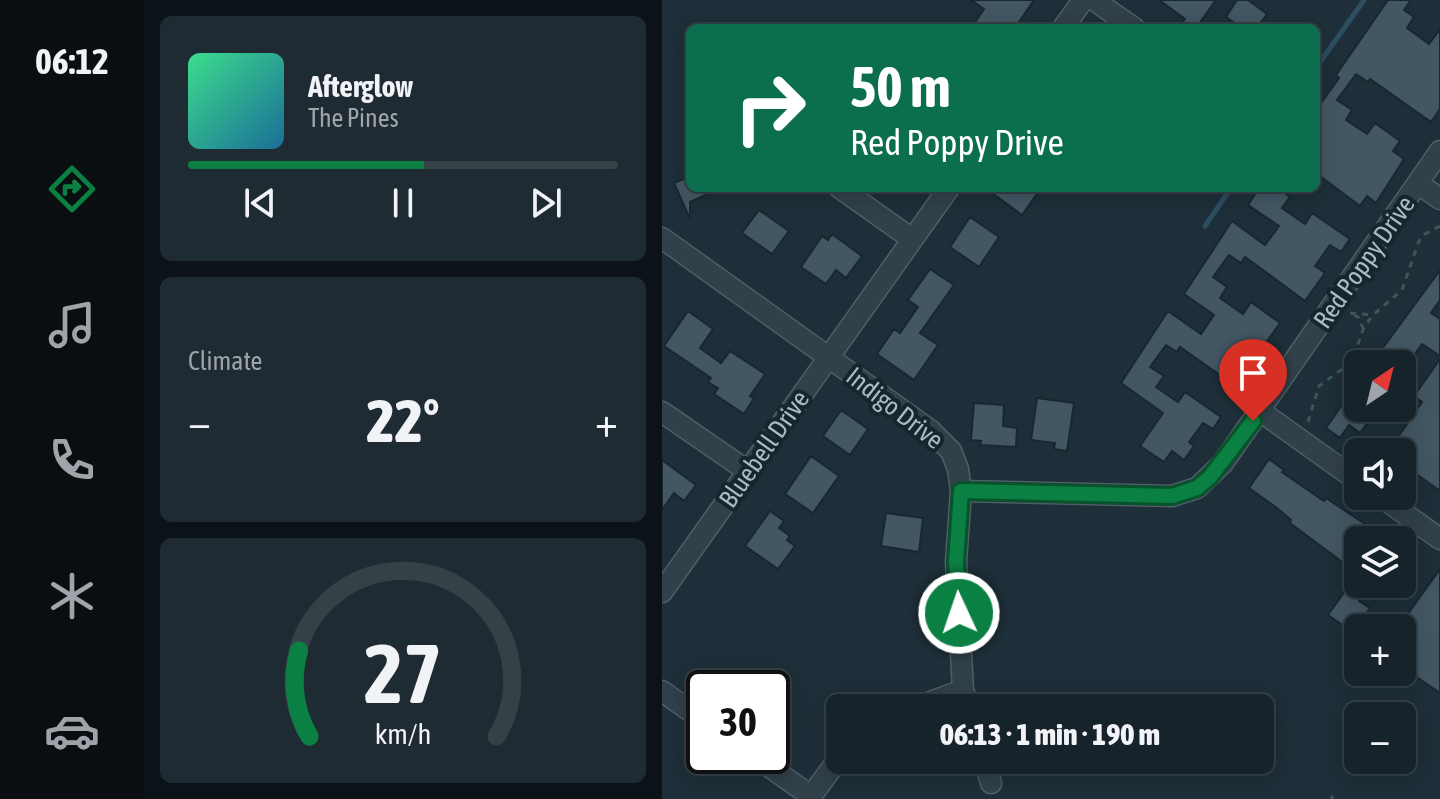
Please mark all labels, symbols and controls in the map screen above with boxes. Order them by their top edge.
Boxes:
text: 06:12 [35,40,109,82]
text: 50 m [850,55,951,119]
icon: right [718,56,822,160]
text: Afterglow [308,69,413,103]
text: The Pines [308,103,399,133]
text: Red Poppy Drive [850,121,1064,163]
icon: directions [44,161,100,217]
icon: previous [238,181,282,225]
icon: pause [381,181,425,225]
icon: next [524,181,568,225]
street label: Red Poppy Drive [1307,190,1421,334]
icon: music [44,297,100,353]
pin [1219,339,1287,421]
text: Climate [188,346,262,376]
north arrow [1344,350,1416,422]
map controls [1344,350,1416,774]
icon: arrive [1231,351,1275,395]
street label: Indigo Drive [841,361,949,455]
street label: Bluebell Drive [713,385,815,513]
text: 22° [367,386,439,455]
text: − [188,396,211,446]
text: + [595,396,618,446]
icon: phone [44,432,100,488]
button: sound [1344,438,1416,510]
button: layers [1344,526,1416,598]
icon: climate [44,568,100,624]
position arrow [917,571,1001,655]
button: + [1344,614,1416,686]
text: 27 [364,624,442,720]
speed limit sign: 30 [686,670,790,774]
button: − [1344,702,1416,774]
icon: car [44,703,100,759]
text: km/h [375,717,431,750]
text: 06:13 · 1 min · 190 m [940,717,1160,751]

